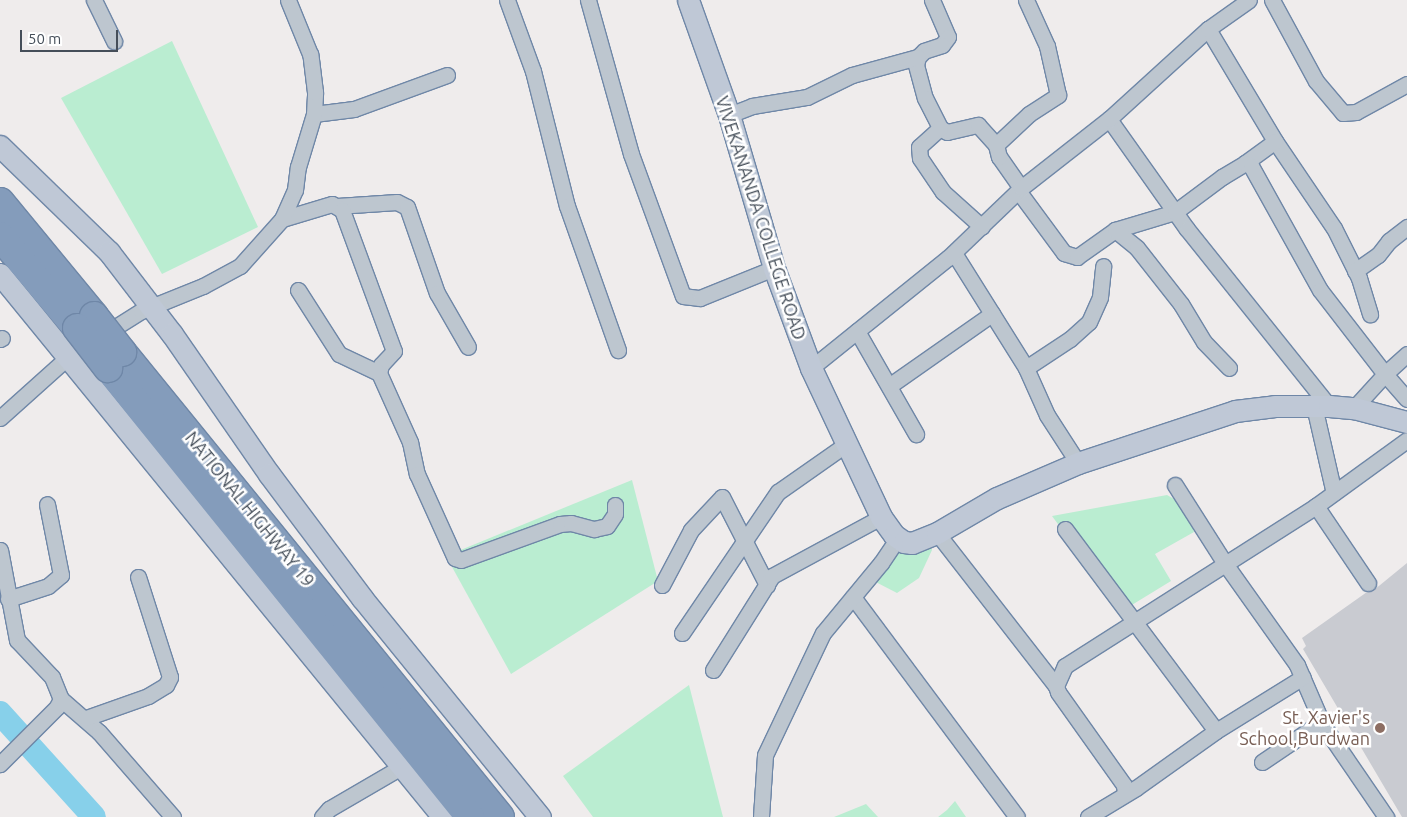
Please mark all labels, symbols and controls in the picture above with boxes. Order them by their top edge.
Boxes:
scale bar [22,20,120,52]
text: 50 m [28,30,61,47]
street label: VIVEKANANDA COLLEGE ROAD [711,93,811,343]
street label: NATIONAL HIGHWAY 19 [181,427,319,591]
place label: St. Xavier's School,Burdwan [1239,707,1370,750]
marker: St. Xavier's School,Burdwan [1374,722,1386,734]

